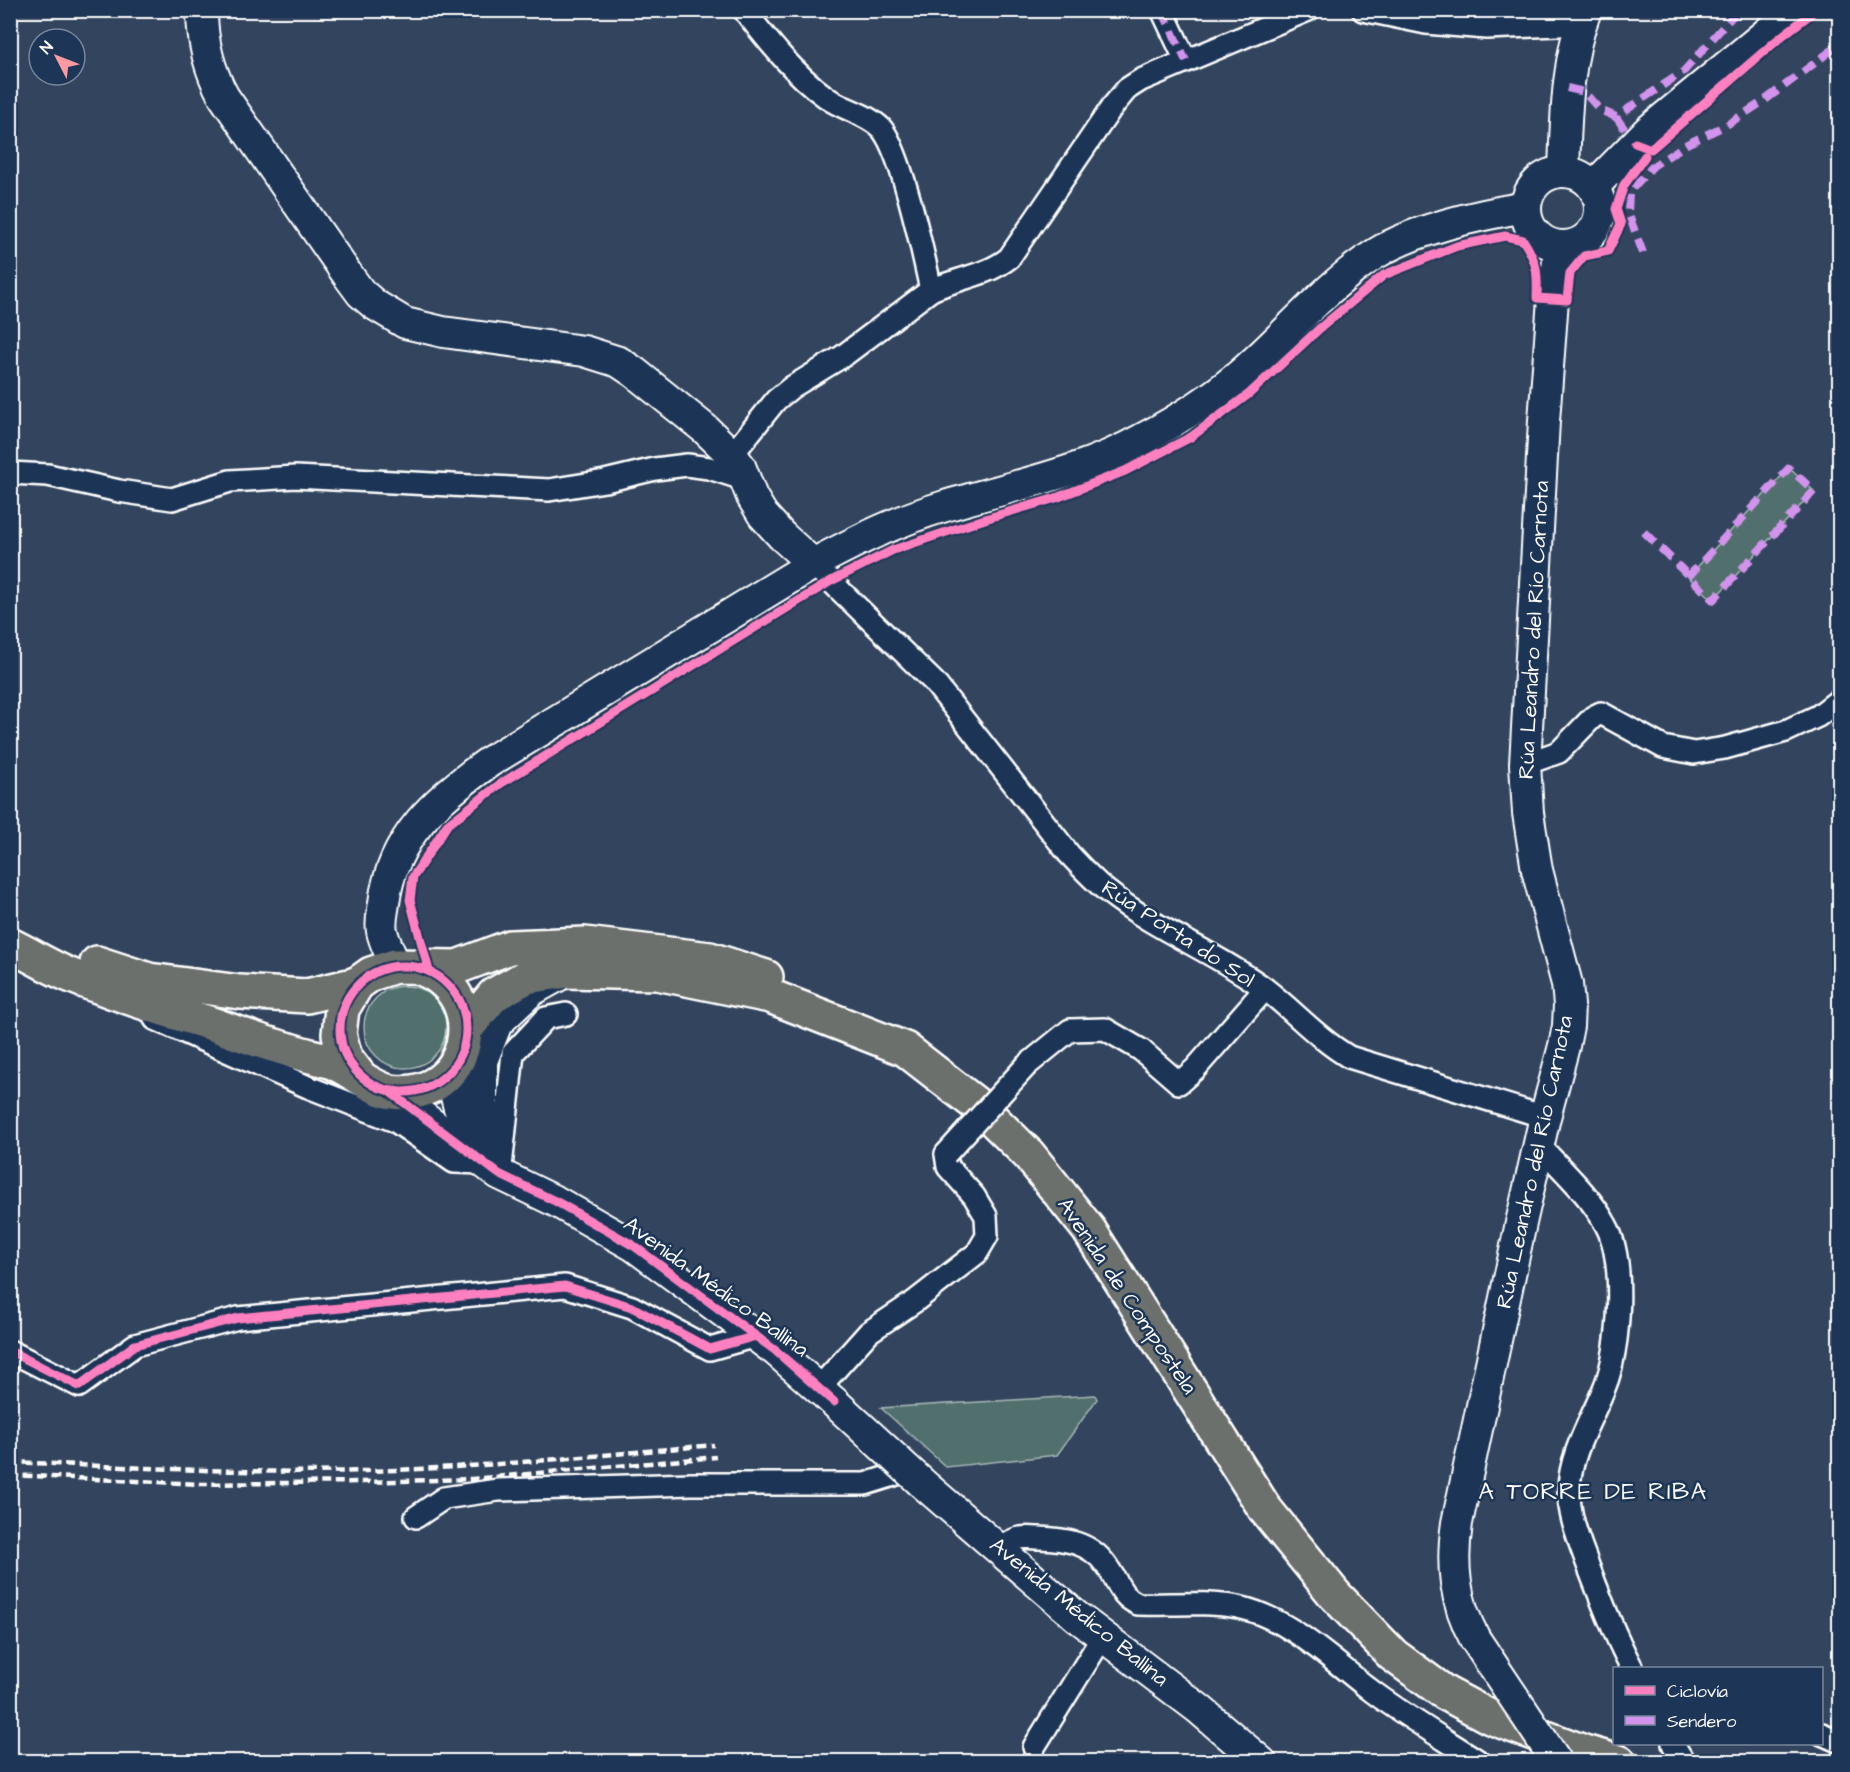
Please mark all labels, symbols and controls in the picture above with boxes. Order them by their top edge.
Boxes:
north arrow [27,27,87,87]
text: N [35,37,58,59]
street label: Rúa Leandro del Río Carnota [1511,480,1557,780]
street label: Rúa Porta do Sol [1095,873,1261,995]
street label: Rúa Leandro del Río Carnota [1489,1013,1581,1311]
street label: Avenida de Compostela [1050,1191,1204,1401]
street label: Avenida Médico Ballina [617,1209,815,1365]
district label: A TORRE DE RIBA [1478,1475,1708,1509]
street label: Avenida Médico Ballina [983,1530,1175,1694]
legend [1613,1667,1823,1745]
text: Ciclovía [1667,1679,1728,1704]
text: Sendero [1667,1709,1736,1734]

